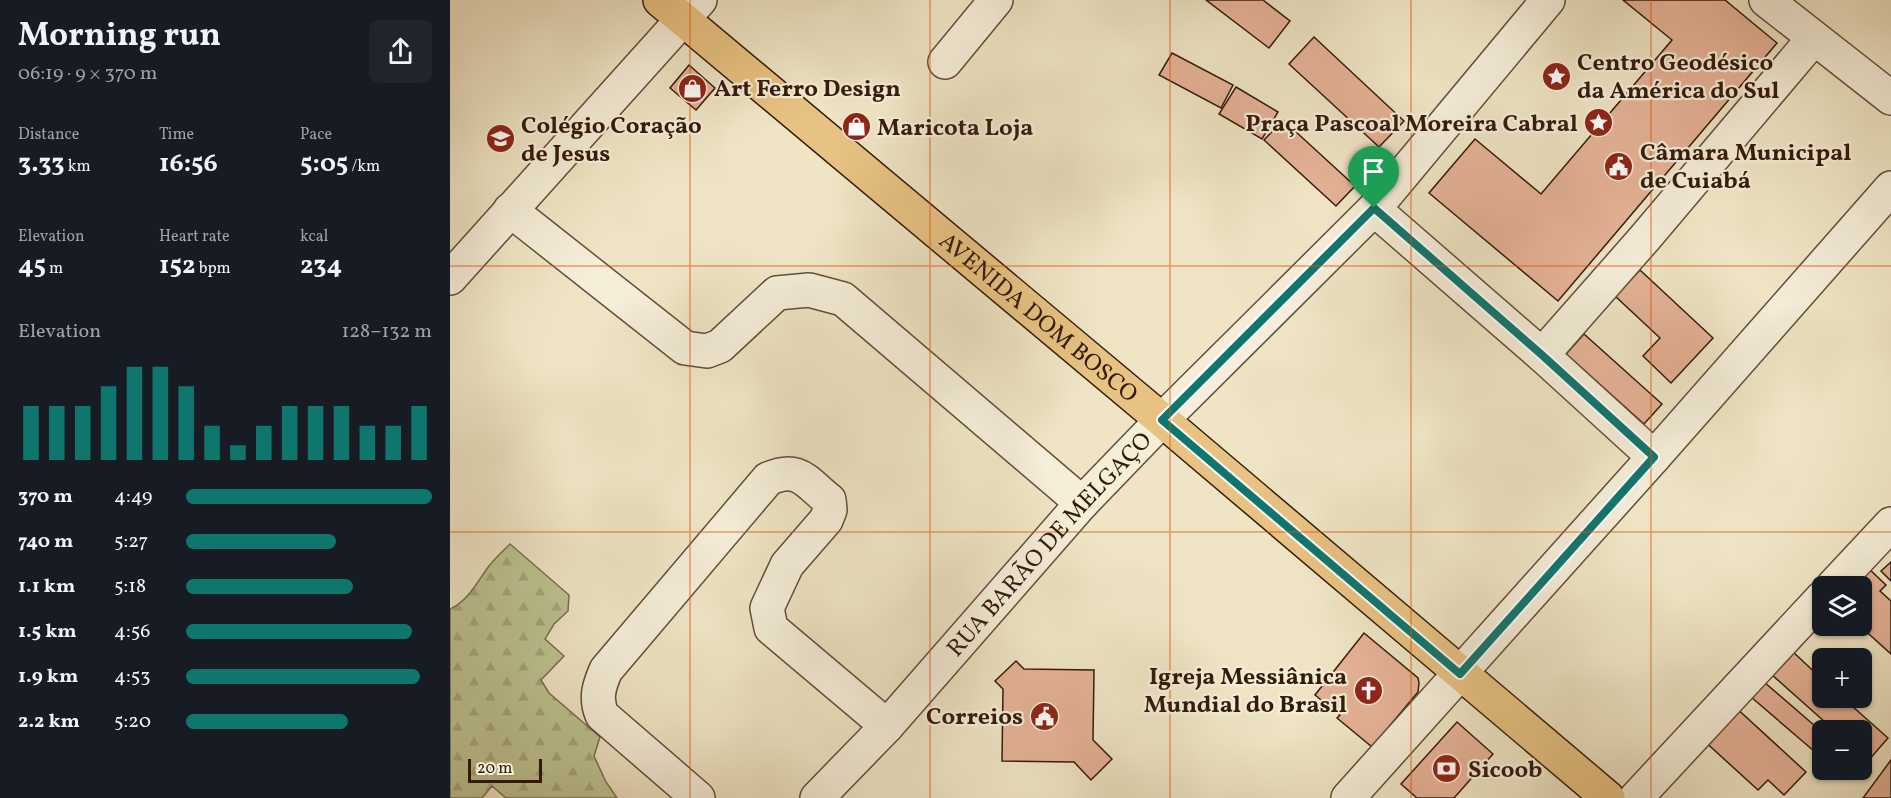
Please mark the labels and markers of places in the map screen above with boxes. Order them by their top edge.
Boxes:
place label: Centro Geodésico da América do Sul [1577,47,1779,109]
place icon: Centro Geodésico da América do Sul [1540,60,1572,92]
shop icon: Art Ferro Design [677,72,709,104]
place label: Art Ferro Design [714,73,901,107]
place icon: Praça Pascoal Moreira Cabral [1583,107,1615,139]
place label: Praça Pascoal Moreira Cabral [1245,108,1578,142]
place label: Colégio Coração de Jesus [521,110,702,172]
shop icon: Maricota Loja [840,111,872,143]
place label: Maricota Loja [877,112,1033,146]
school or university icon: Colégio Coração de Jesus [484,123,516,155]
place label: Câmara Municipal de Cuiabá [1640,137,1851,199]
pin [1348,146,1399,208]
public building icon: Câmara Municipal de Cuiabá [1603,150,1635,182]
place label: Igreja Messiânica Mundial do Brasil [1144,661,1347,723]
church icon: Igreja Messiânica Mundial do Brasil [1352,674,1384,706]
public building icon: Correios [1028,700,1060,732]
place label: Correios [926,701,1023,735]
bank icon: Sicoob [1431,753,1463,785]
place label: Sicoob [1468,754,1542,788]

